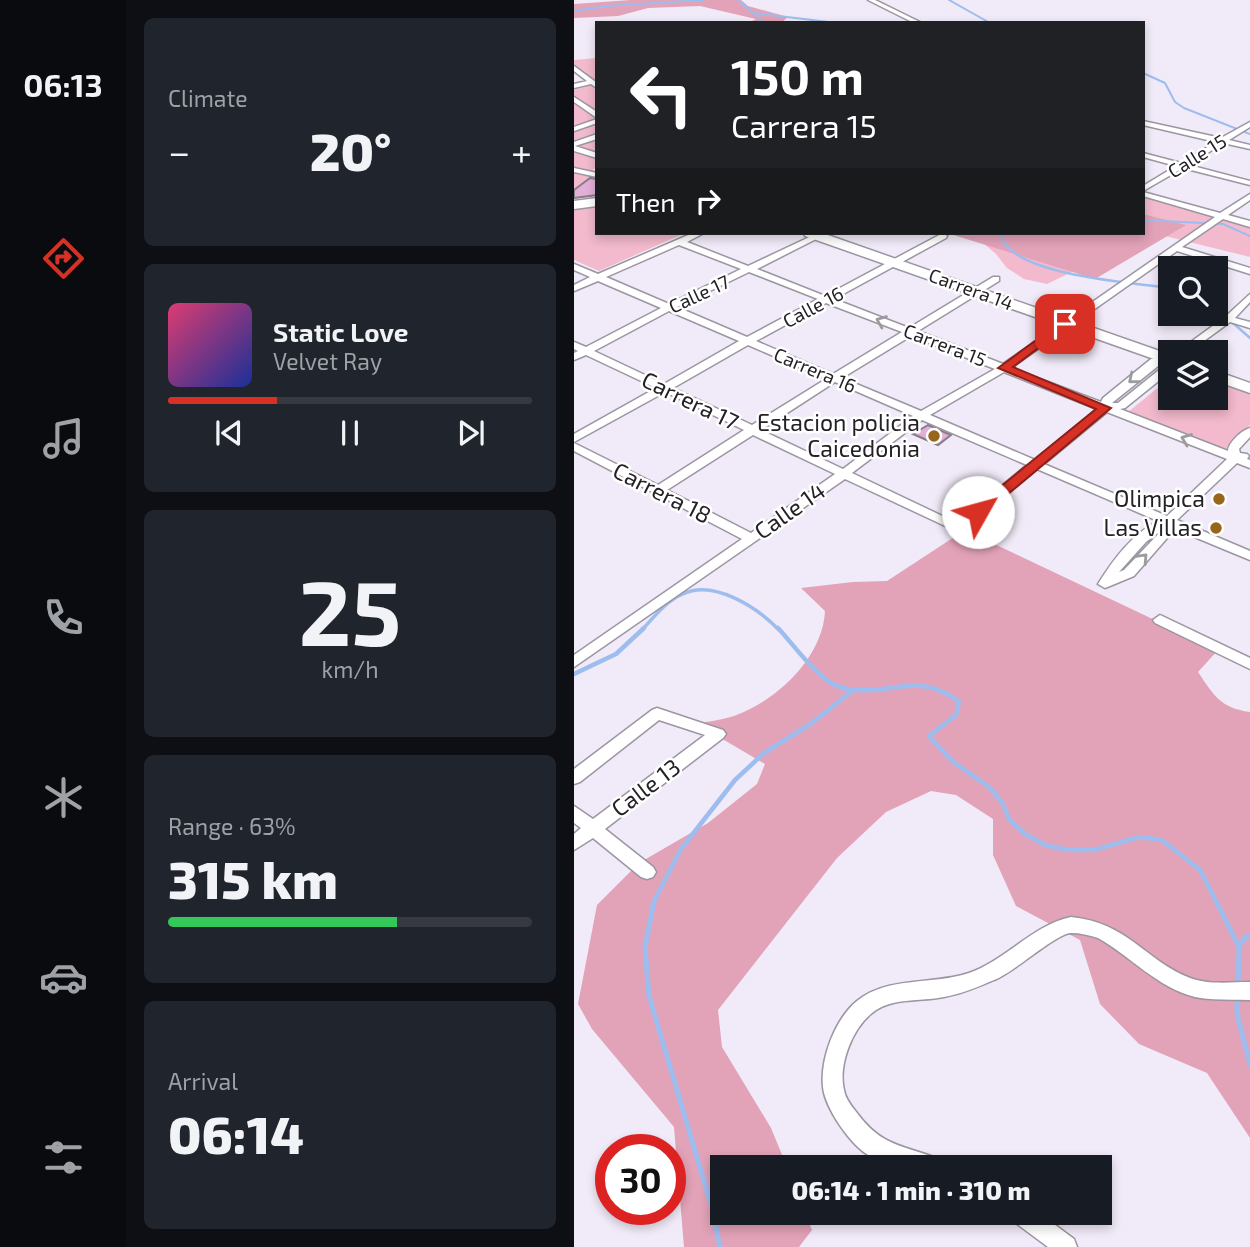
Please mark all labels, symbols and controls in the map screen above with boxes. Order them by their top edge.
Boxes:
text: 150 m [731,46,864,105]
icon: left [616,49,707,140]
text: 06:13 [23,65,103,103]
text: Climate [168,84,248,112]
text: Carrera 15 [731,106,877,144]
text: 20° [310,119,391,181]
text: − [168,128,190,174]
text: + [511,128,532,174]
street label: Calle 15 [1163,129,1230,182]
icon: right [689,182,727,220]
text: Then [616,186,675,217]
icon: directions [39,234,88,283]
map controls [1158,256,1228,410]
button: search [1158,256,1228,326]
street label: Carrera 14 [926,263,1016,314]
street label: Calle 17 [665,269,733,318]
street label: Calle 16 [778,281,847,332]
pin [1035,294,1095,354]
icon: arrive [1046,305,1084,343]
one-way arrow [876,315,888,329]
text: Static Love [273,316,409,347]
street label: Carrera 15 [901,318,990,371]
button: layers [1158,340,1228,410]
street label: Carrera 16 [771,342,860,397]
text: Velvet Ray [273,347,382,375]
street label: Carrera 17 [637,365,744,436]
one-way arrow [1129,371,1142,383]
place label: Estacion policia Caicedonia [757,408,920,462]
icon: music [39,414,88,463]
icon: previous [210,414,248,452]
icon: pause [331,414,369,452]
icon: next [452,414,490,452]
marker: Estacion policia Caicedonia [926,428,942,444]
one-way arrow [1181,433,1193,447]
street label: Carrera 18 [609,455,716,529]
position arrow [941,475,1015,549]
street label: Calle 14 [749,476,830,545]
place label: Olimpica [1114,484,1205,512]
marker: Olimpica [1211,491,1227,507]
place label: Las Villas [1104,513,1202,541]
marker: Las Villas [1208,520,1224,536]
one-way arrow [1134,553,1147,566]
text: 25 [298,555,402,664]
icon: phone [39,593,88,642]
text: km/h [321,655,379,683]
street label: Calle 13 [605,752,685,822]
icon: climate [39,773,88,822]
text: Range · 63% [168,812,296,840]
text: 315 km [168,847,338,909]
icon: car [39,953,88,1002]
text: Arrival [168,1067,238,1095]
text: 06:14 [168,1102,304,1164]
icon: filters [39,1133,88,1182]
speed limit sign: 30 [595,1134,686,1225]
text: 06:14 · 1 min · 310 m [791,1174,1031,1205]

